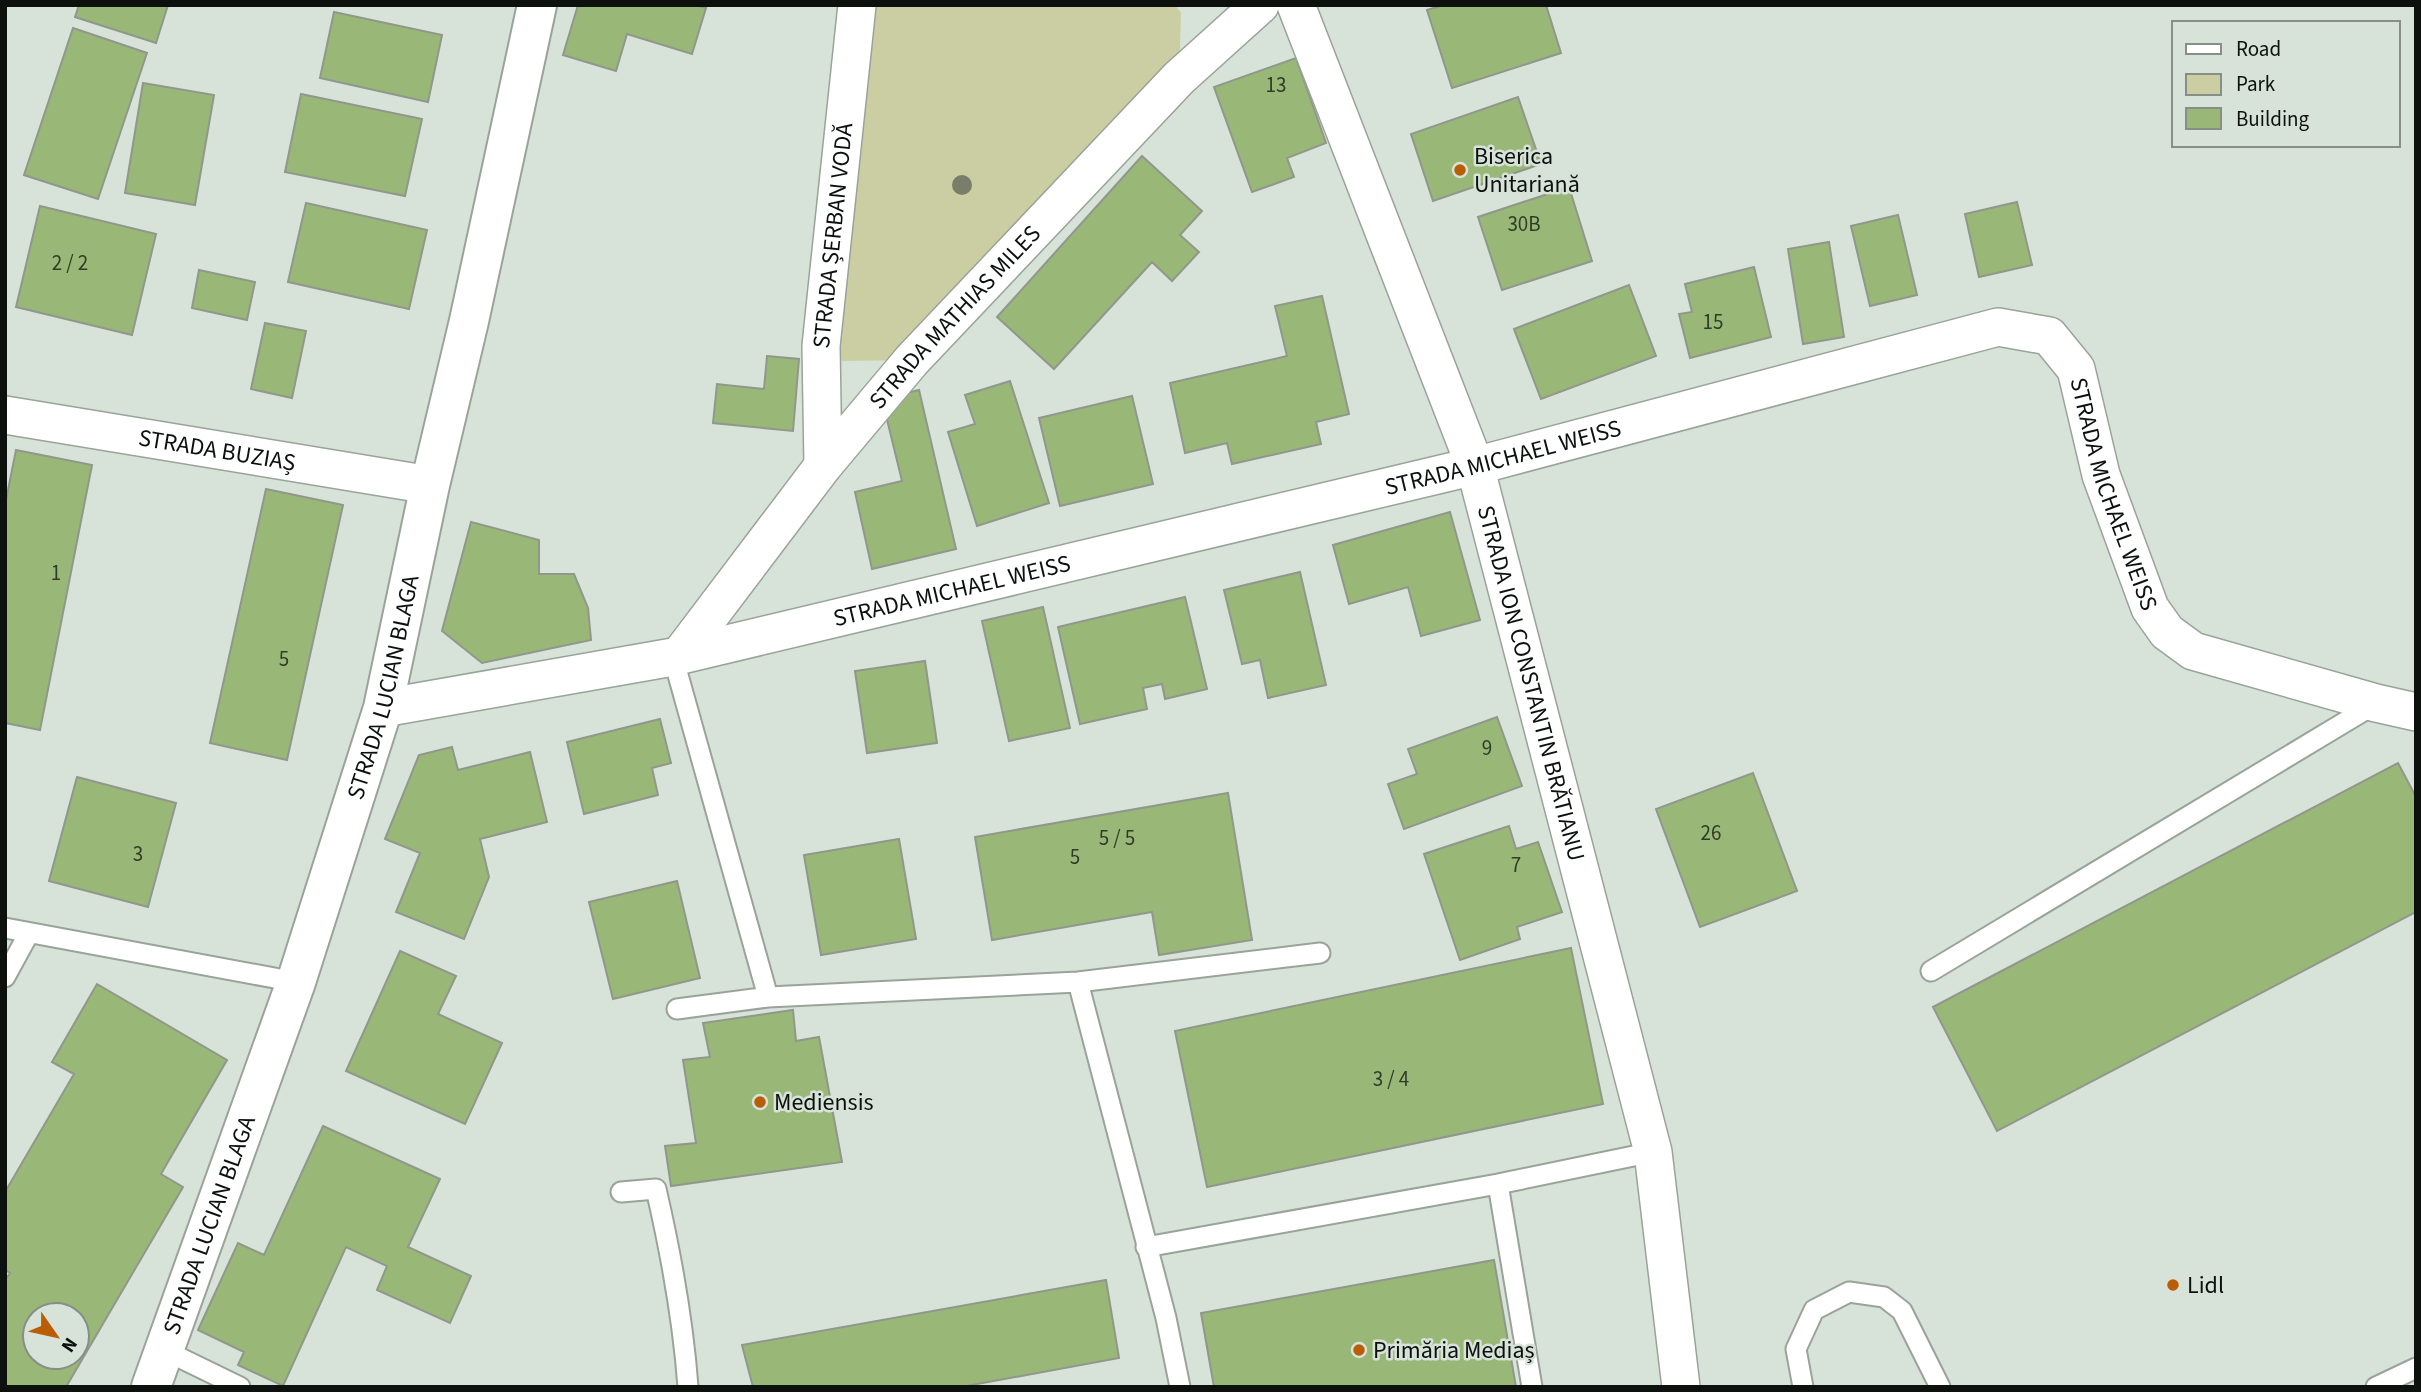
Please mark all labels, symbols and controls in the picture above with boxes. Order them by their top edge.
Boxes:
legend [2172,21,2400,147]
text: Road [2236,34,2281,64]
text: Park [2236,69,2276,99]
house number: 13 [1266,70,1286,100]
text: Building [2236,104,2310,134]
street label: STRADA ȘERBAN VODĂ [804,121,862,350]
place label: Biserica Unitariană [1474,139,1580,202]
marker: Biserica Unitariană [1452,162,1468,178]
house number: 30B [1507,209,1541,239]
street label: STRADA MATHIAS MILES [861,217,1049,417]
house number: 2 / 2 [52,248,88,278]
house number: 15 [1703,307,1723,337]
street label: STRADA MICHAEL WEISS [2061,374,2166,615]
street label: STRADA MICHAEL WEISS [1381,411,1625,505]
street label: STRADA BUZIAȘ [136,420,298,481]
street label: STRADA ION CONSTANTIN BRĂTIANU [1468,502,1594,865]
street label: STRADA MICHAEL WEISS [830,546,1074,636]
house number: 1 [51,558,61,588]
street label: STRADA LUCIAN BLAGA [338,572,429,804]
house number: 5 [279,644,289,674]
house number: 9 [1482,733,1492,763]
house number: 26 [1701,818,1721,848]
house number: 5 / 5 [1099,823,1135,853]
house number: 3 [133,839,143,869]
house number: 5 [1070,842,1080,872]
house number: 7 [1511,850,1521,880]
house number: 3 / 4 [1373,1064,1409,1094]
place label: Mediensis [774,1085,874,1120]
marker: Mediensis [752,1094,768,1110]
street label: STRADA LUCIAN BLAGA [154,1111,265,1340]
place label: Lidl [2187,1268,2224,1303]
marker: Lidl [2165,1277,2181,1293]
north arrow [21,1301,91,1371]
text: N [54,1332,84,1357]
place label: Primăria Mediaș [1373,1333,1535,1368]
marker: Primăria Mediaș [1351,1342,1367,1358]

